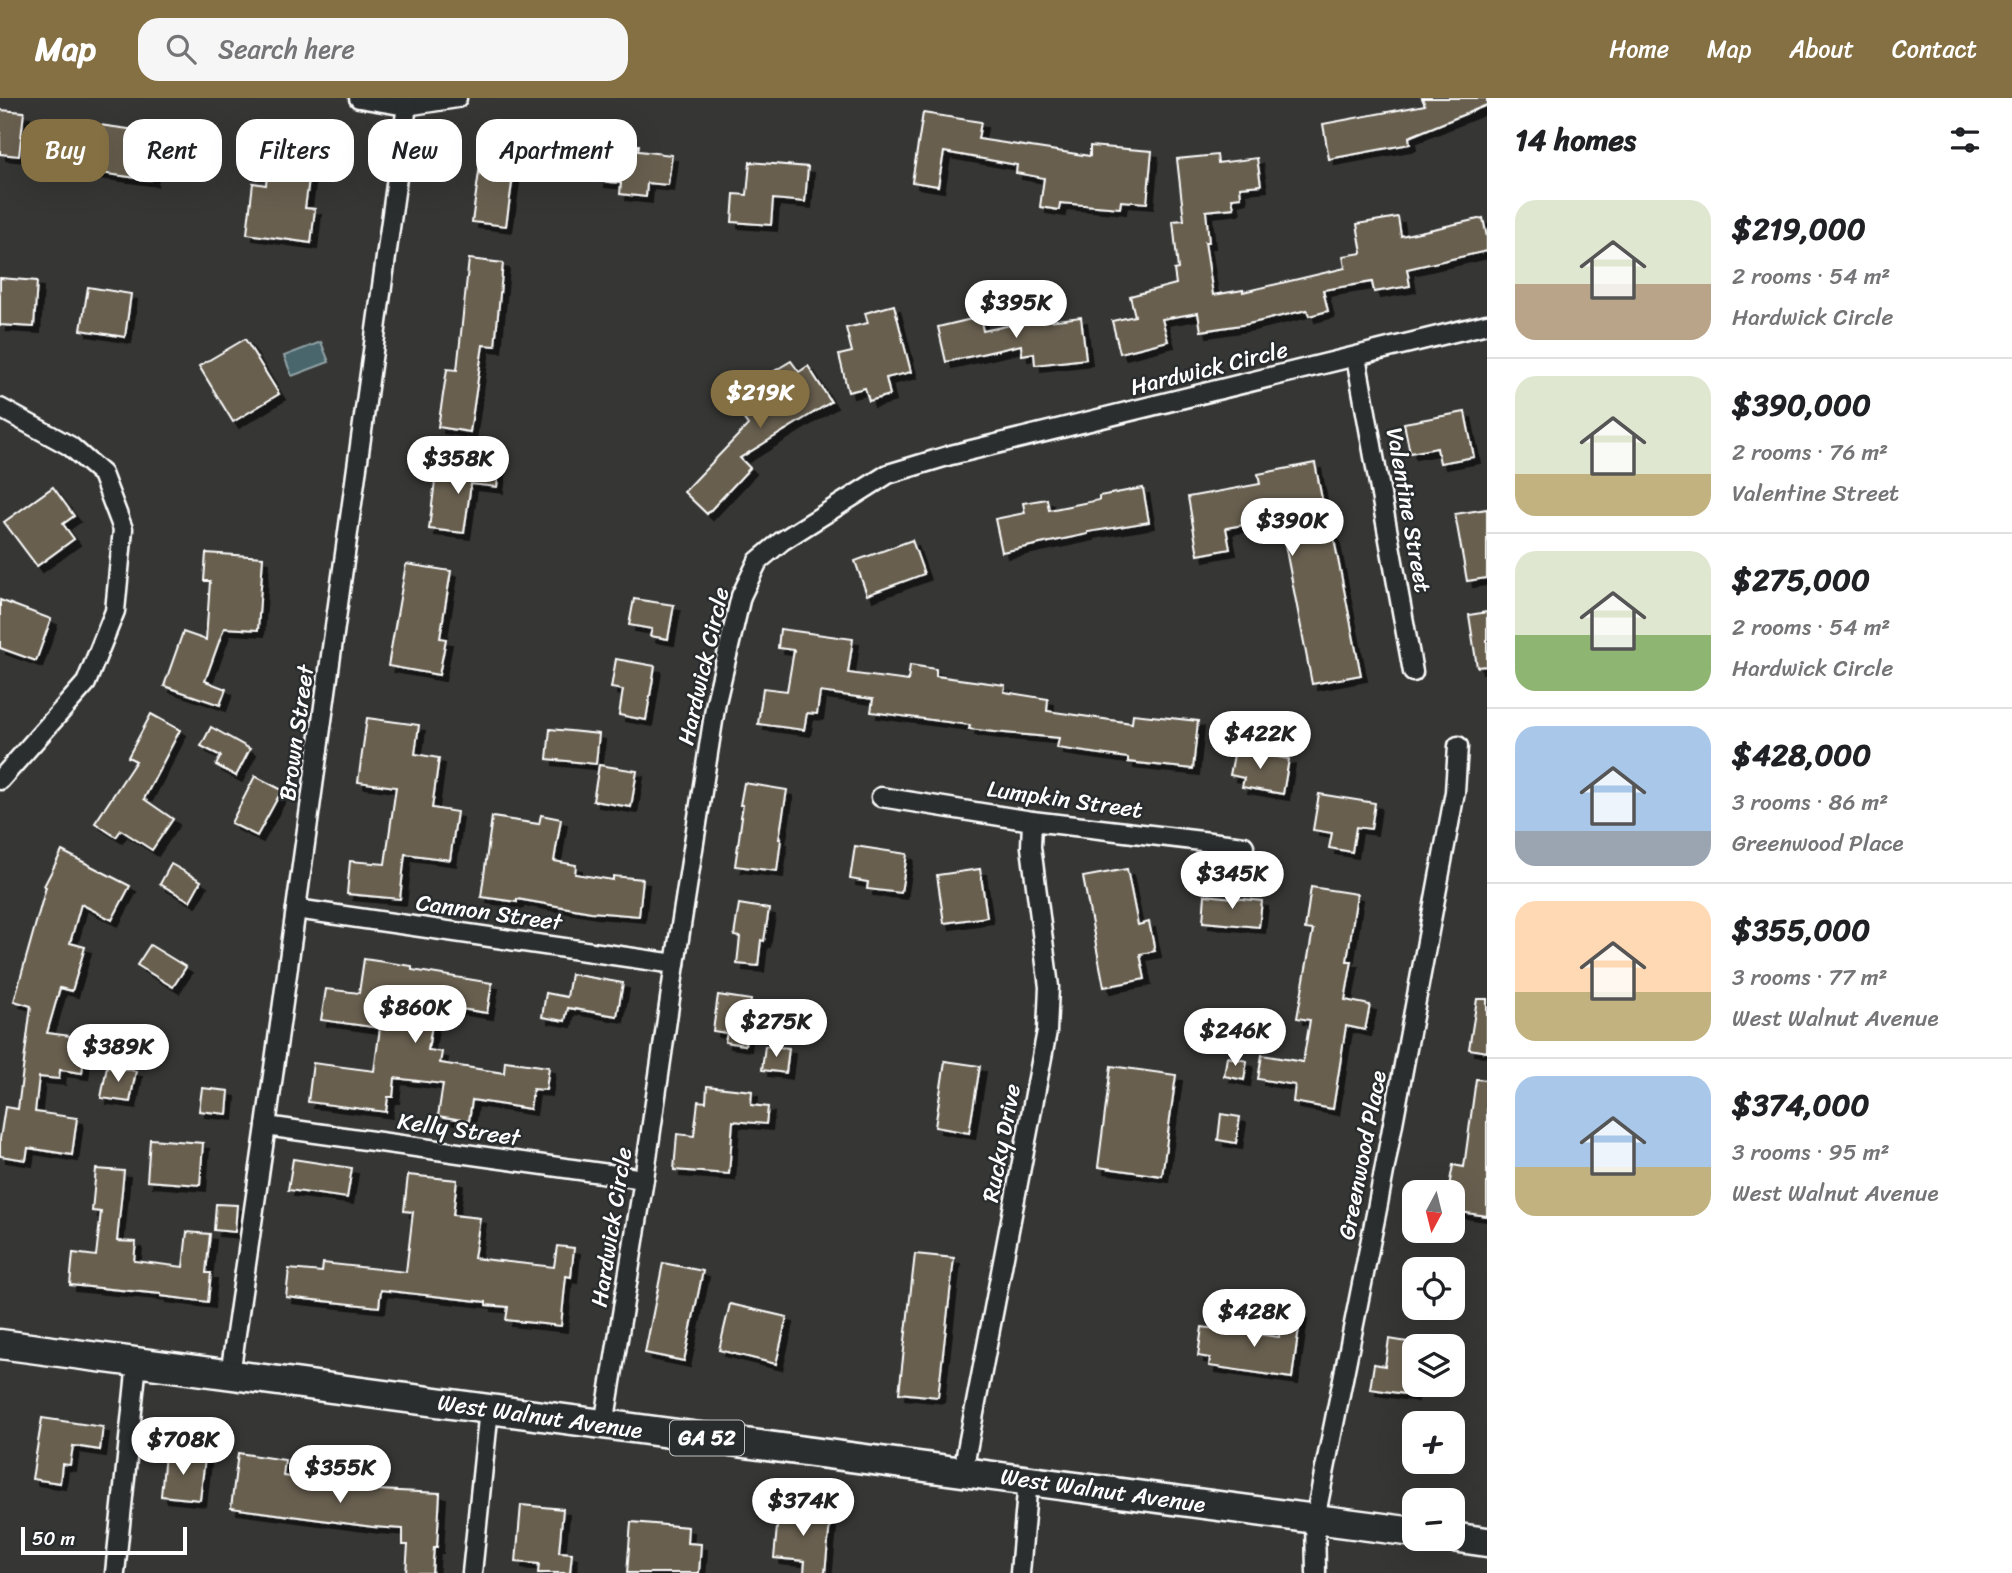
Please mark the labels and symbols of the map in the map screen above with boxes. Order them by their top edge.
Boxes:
pin: $395K [967,280,1065,340]
street label: Hardwick Circle [1126,329,1292,408]
pin: $219K [711,370,809,430]
street label: Valentine Street [1374,424,1443,596]
pin: $358K [409,436,507,496]
pin: $390K [1243,498,1341,558]
street label: Hardwick Circle [665,583,742,749]
street label: Brown Street [267,661,327,804]
pin: $422K [1211,712,1309,771]
street label: Lumpkin Street [985,768,1145,831]
pin: $345K [1183,852,1281,911]
street label: Cannon Street [413,882,566,943]
pin: $860K [366,986,464,1045]
pin: $275K [727,1000,825,1059]
pin: $246K [1186,1009,1284,1068]
pin: $389K [69,1024,167,1084]
street label: Greenwood Place [1326,1067,1399,1243]
street label: Rucky Drive [970,1080,1033,1206]
street label: Kelly Street [395,1101,525,1159]
street label: Hardwick Circle [579,1144,644,1310]
north arrow [1402,1180,1465,1242]
pin: $428K [1205,1290,1303,1349]
street label: West Walnut Avenue [435,1382,645,1451]
pin: $708K [134,1418,232,1477]
road number: GA 52 [670,1420,744,1456]
pin: $355K [291,1446,389,1505]
street label: West Walnut Avenue [998,1456,1208,1525]
pin: $374K [754,1478,852,1538]
scale bar [21,1524,187,1556]

